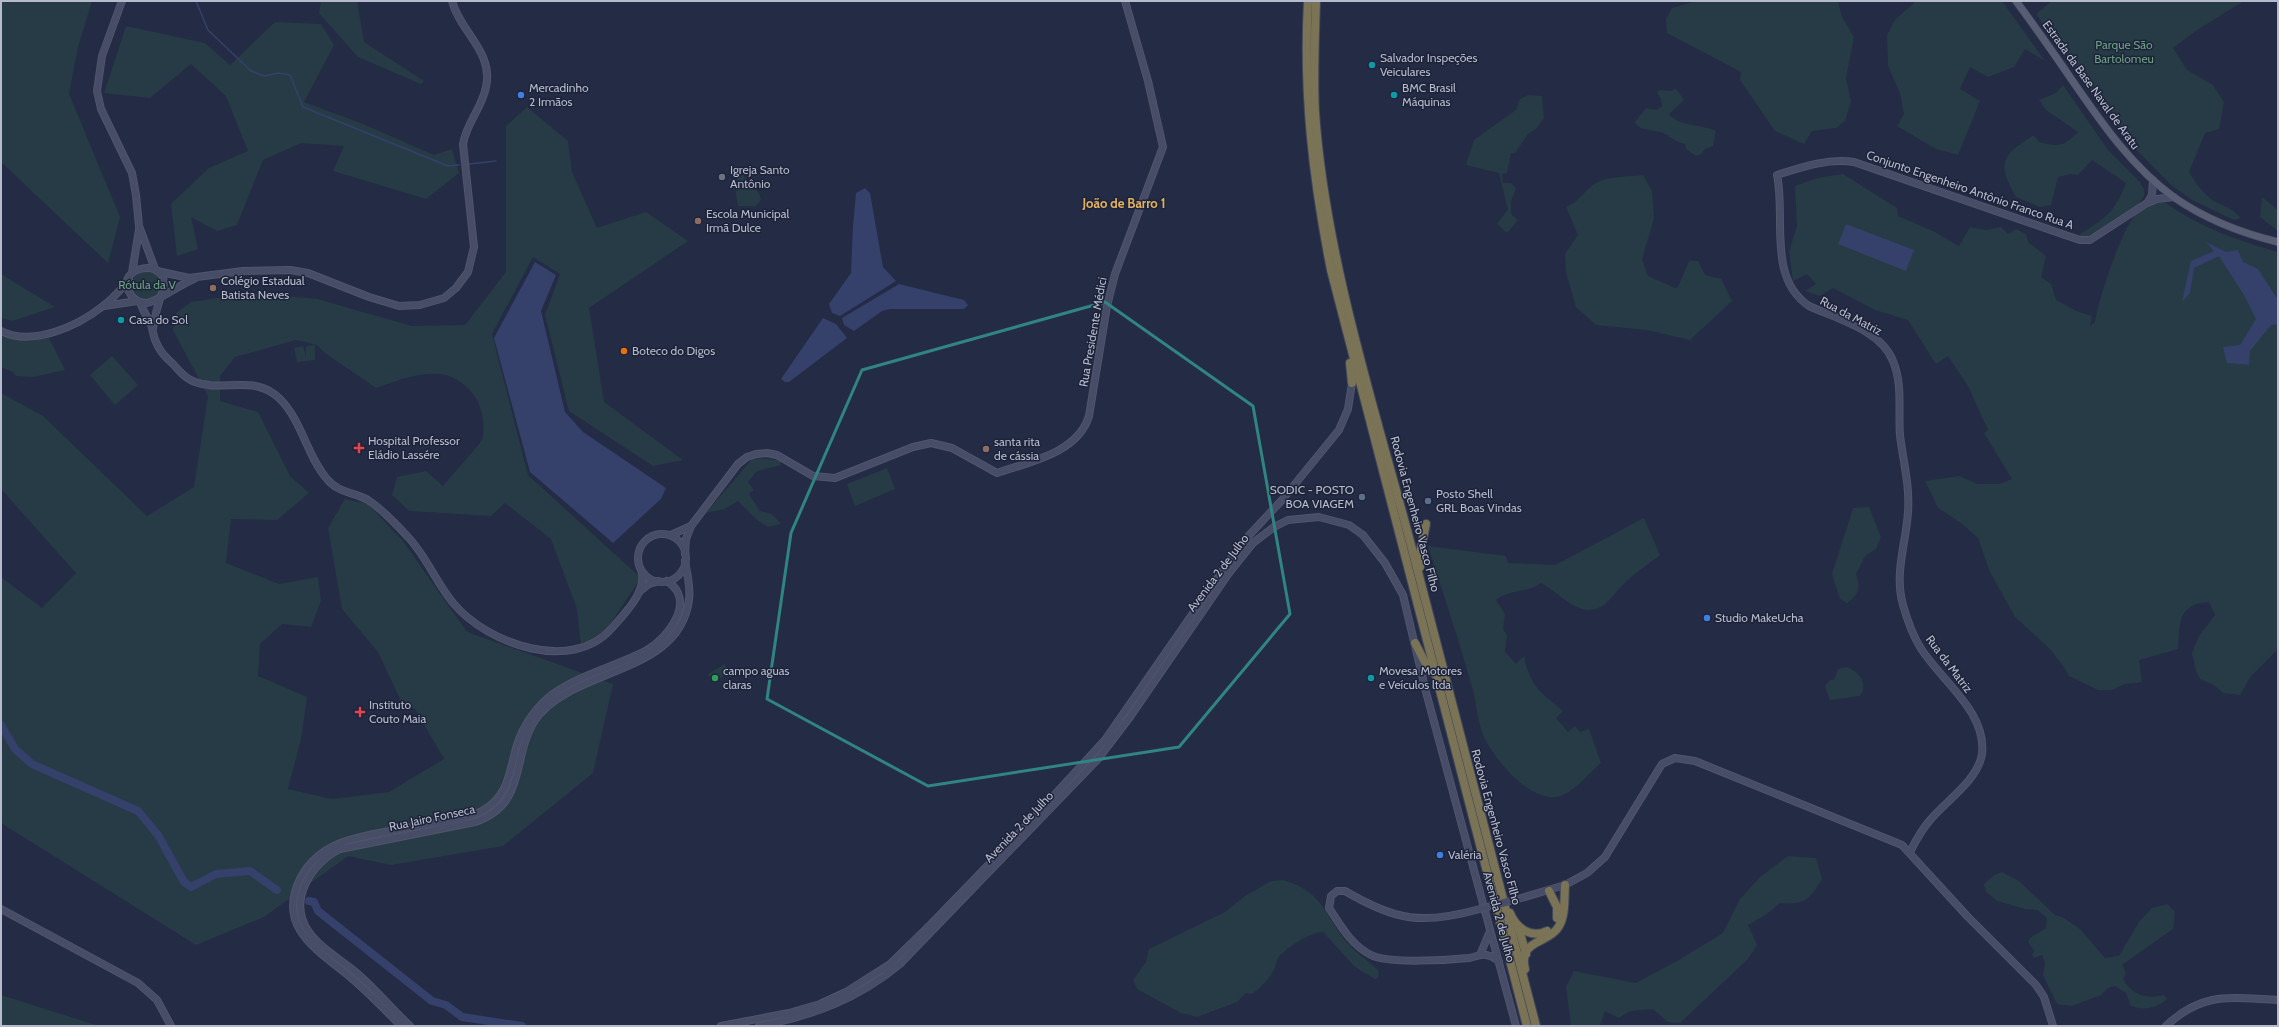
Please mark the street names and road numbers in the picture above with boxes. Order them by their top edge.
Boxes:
street label: Estrada da Base Naval de Aratu [2040,17,2143,152]
street label: Conjunto Engenheiro Antônio Franco Rua A [1864,147,2076,232]
street label: Rua Presidente Médici [1075,276,1110,388]
street label: Rua da Matriz [1818,293,1885,338]
street label: Rodovia Engenheiro Vasco Filho [1387,434,1444,594]
street label: Avenida 2 de Julho [1184,531,1252,614]
street label: Rua da Matriz [1923,632,1976,696]
street label: Rodovia Engenheiro Vasco Filho [1468,747,1525,907]
street label: Avenida 2 de Julho [981,788,1057,865]
street label: Rua Jairo Fonseca [388,801,476,834]
street label: Avenida 2 de Julho [1480,870,1519,964]

